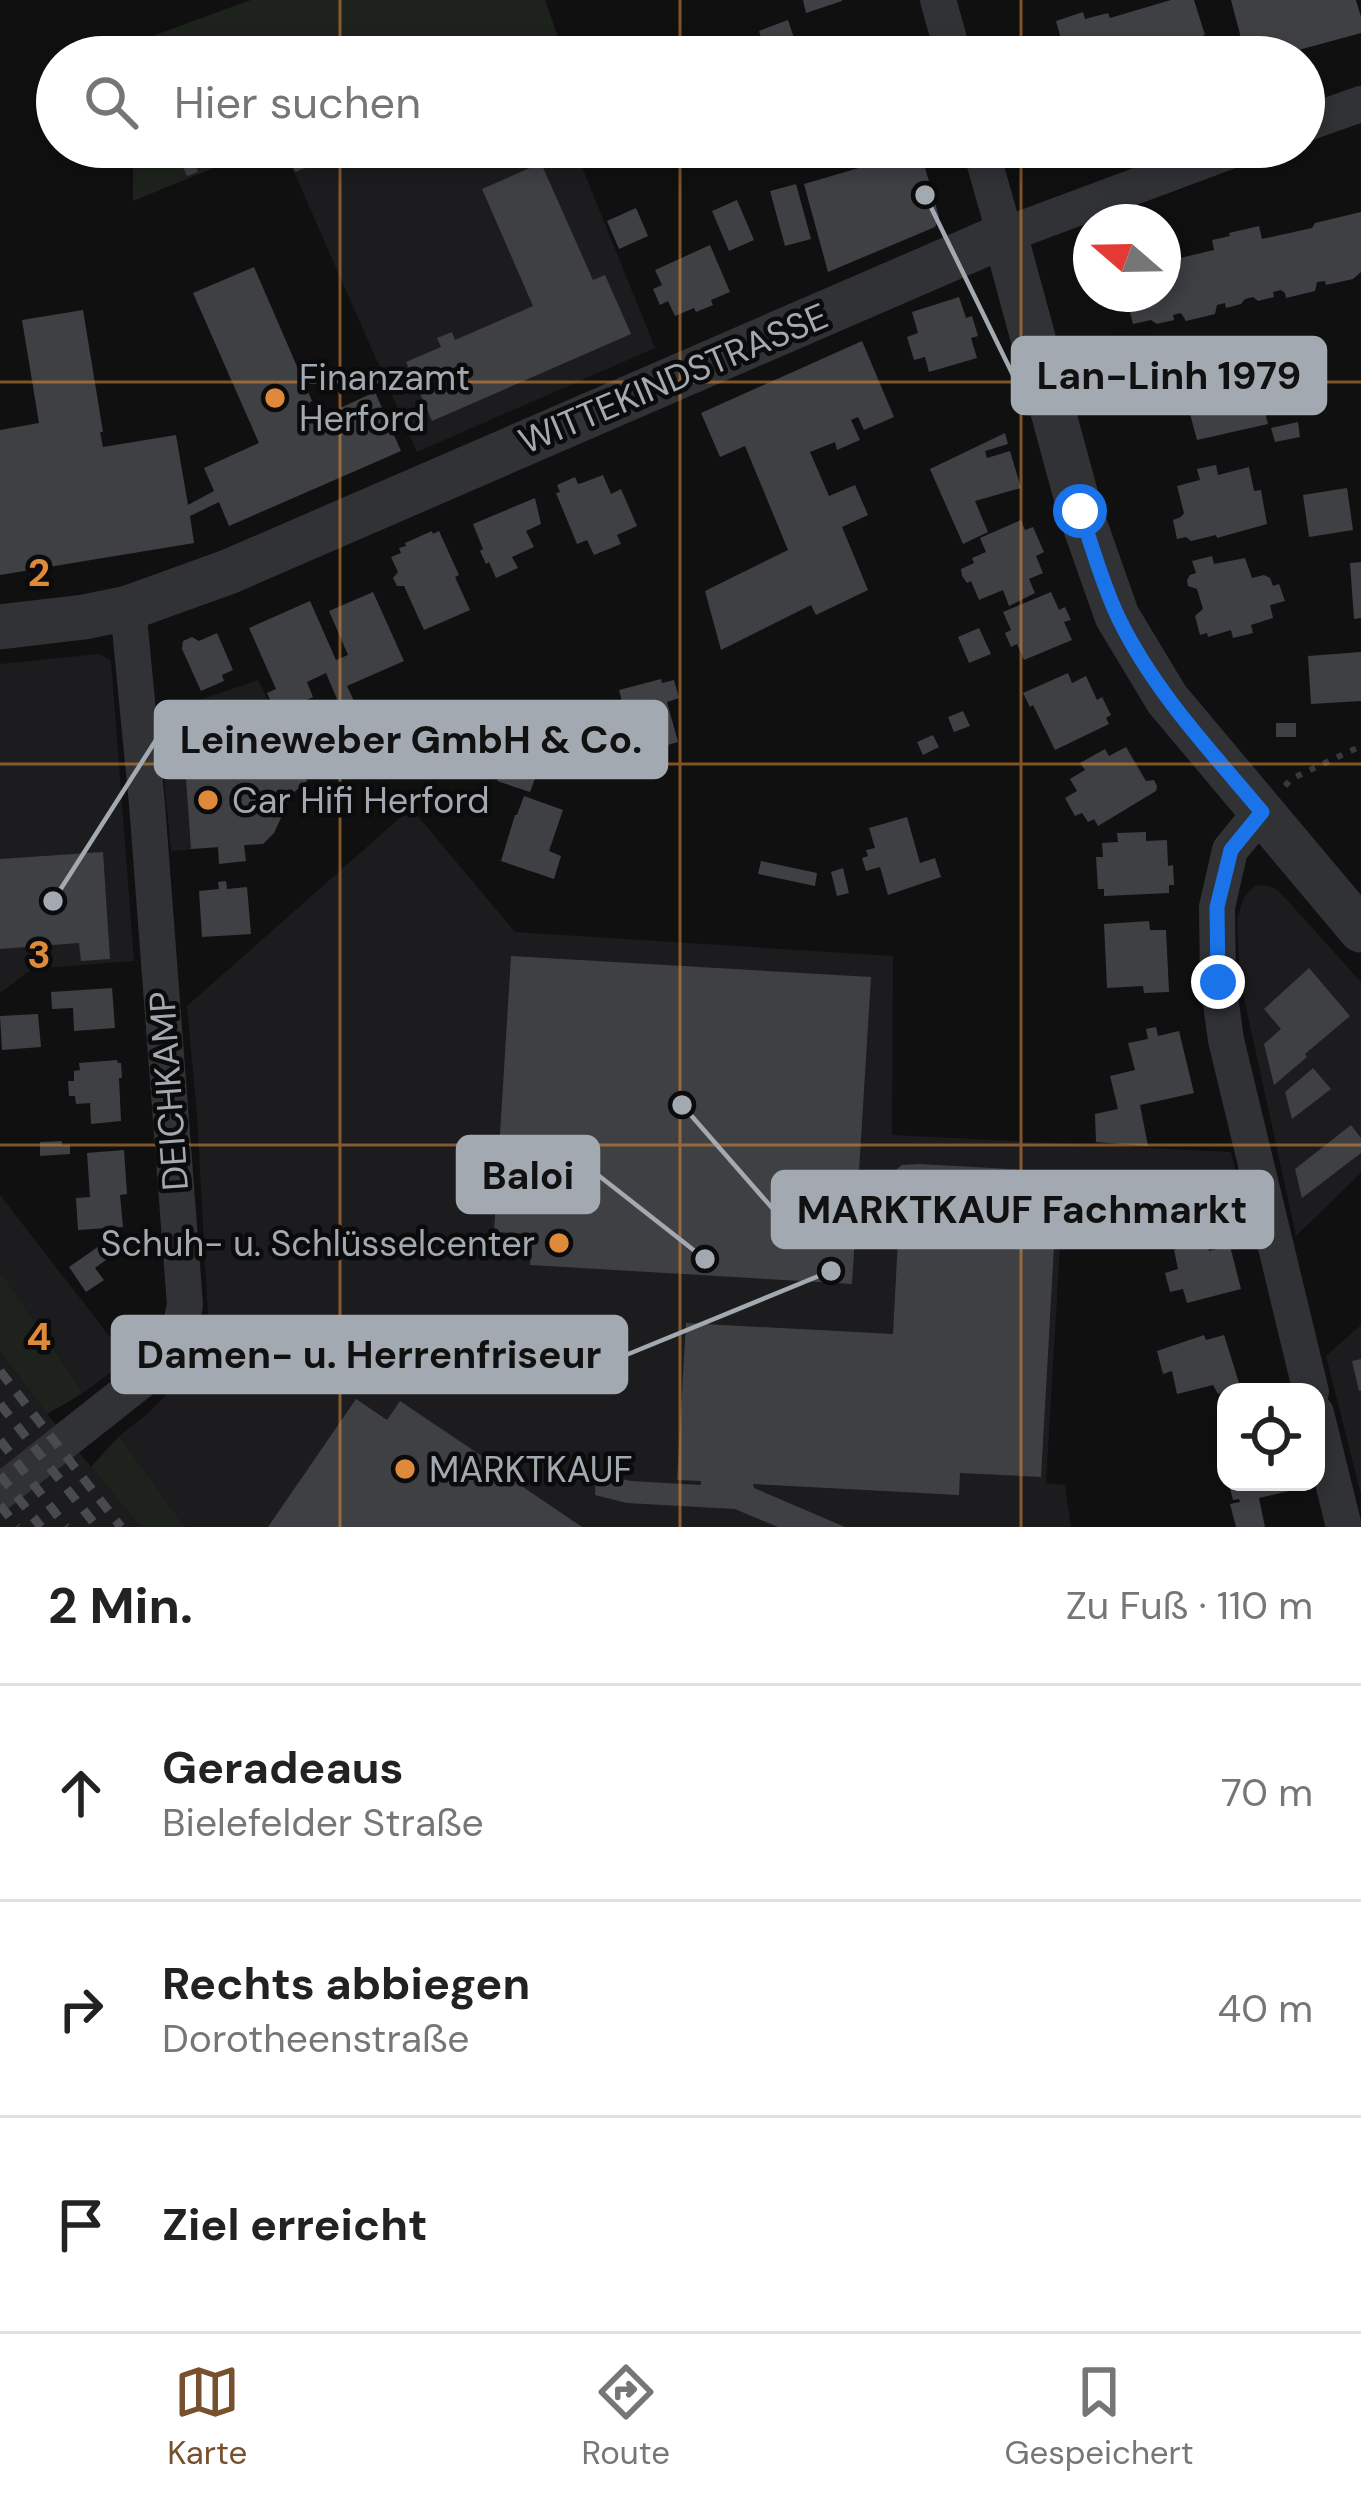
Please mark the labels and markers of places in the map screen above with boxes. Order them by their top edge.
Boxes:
callout: Lan-Linh 1979 [1013,338,1325,413]
place label: Finanzamt Herford [299,354,470,442]
marker: Finanzamt Herford [262,385,288,411]
callout: Leineweber GmbH & Co. [156,702,666,777]
place label: Car Hifi Herford [232,777,490,824]
marker: Car Hifi Herford [195,787,221,813]
callout: Baloi [458,1137,598,1212]
callout: MARKTKAUF Fachmarkt [773,1172,1272,1247]
place label: Schuh- u. Schlüsselcenter [101,1220,535,1267]
marker: Schuh- u. Schlüsselcenter [546,1230,572,1256]
callout: Damen- u. Herrenfriseur [113,1317,626,1392]
place label: MARKTKAUF [429,1446,632,1493]
marker: MARKTKAUF [392,1456,418,1482]

